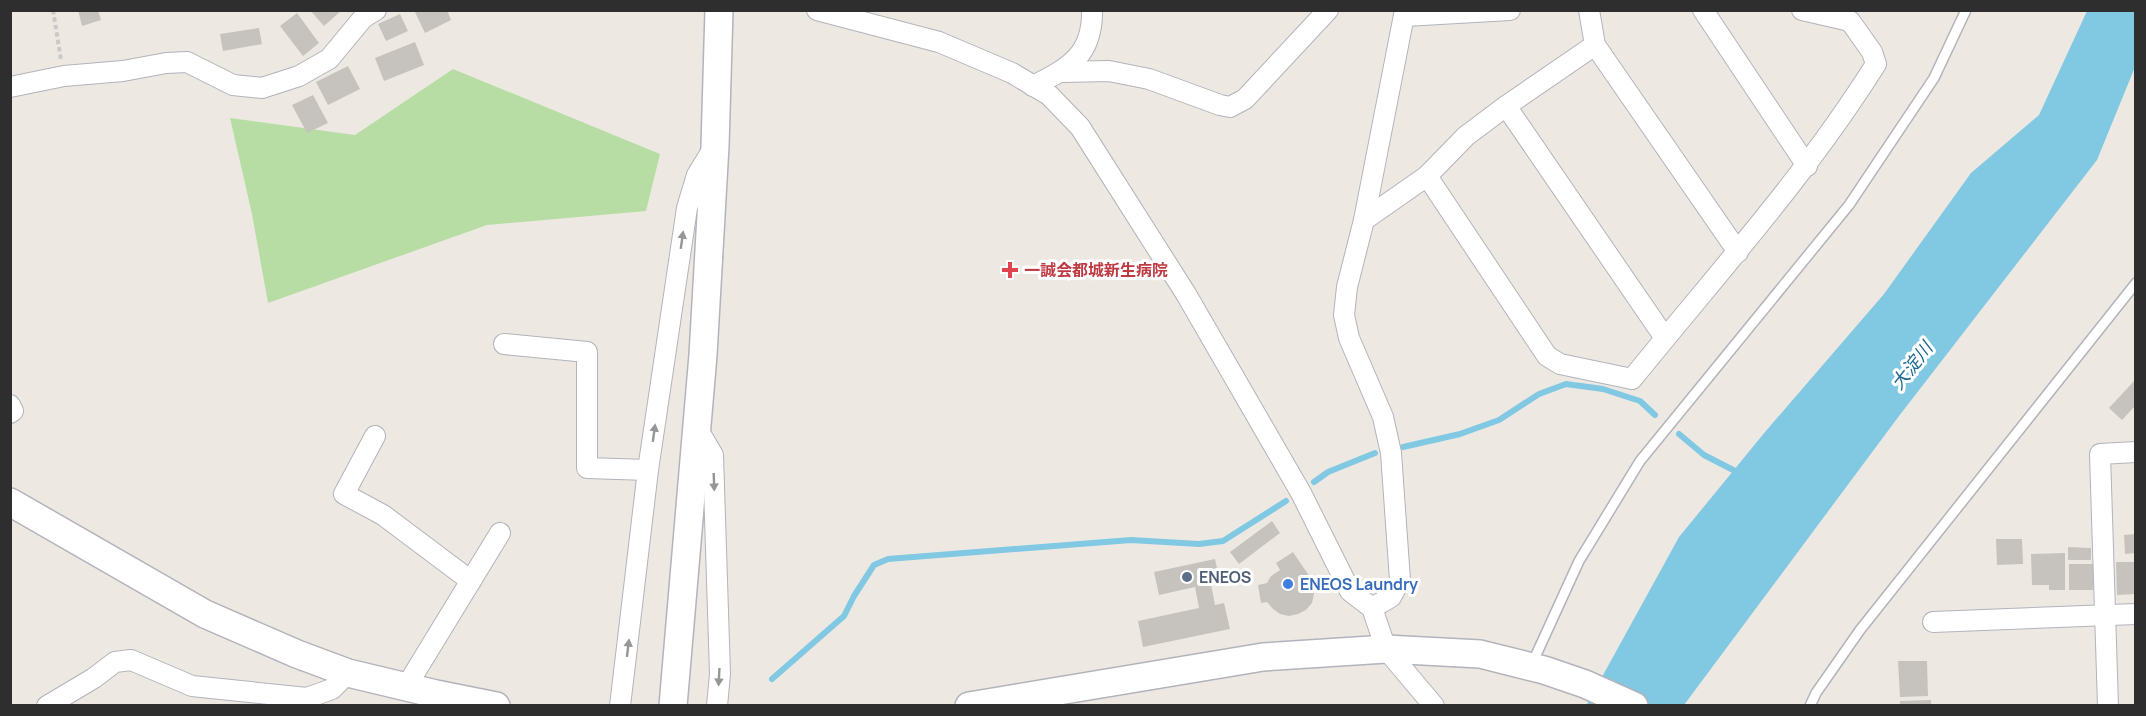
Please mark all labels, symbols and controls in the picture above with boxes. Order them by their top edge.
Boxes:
one-way arrow [678,231,687,250]
place label: 一誠会都城新生病院 [1024,259,1168,281]
marker: 一誠会都城新生病院 [1001,261,1019,279]
water label: 大淀川 [1885,335,1939,394]
one-way arrow [649,423,658,442]
one-way arrow [709,473,718,492]
place label: ENEOS [1199,566,1251,588]
marker: ENEOS [1180,570,1194,584]
place label: ENEOS Laundry [1300,573,1418,595]
marker: ENEOS Laundry [1281,577,1295,591]
one-way arrow [624,638,633,657]
one-way arrow [715,668,724,687]

